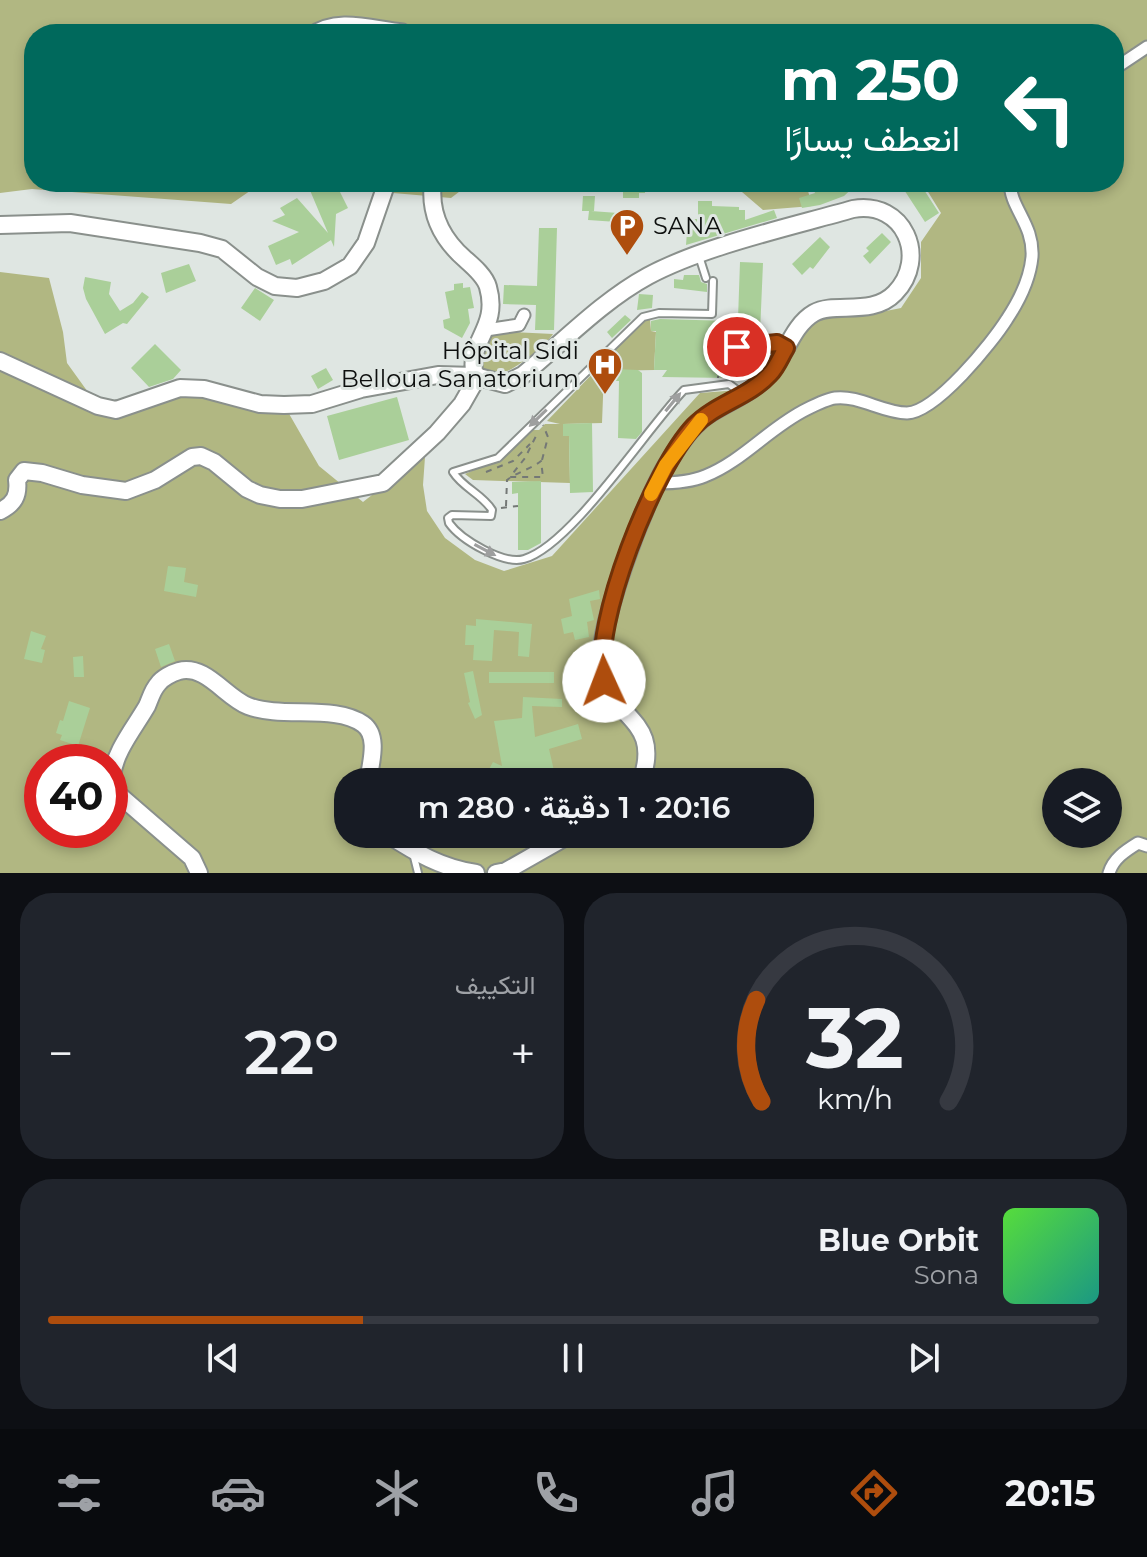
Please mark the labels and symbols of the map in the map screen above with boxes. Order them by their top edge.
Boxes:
parking icon: SANA [608,207,646,257]
place label: SANA [653,211,722,240]
pin [703,313,771,381]
place label: Hôpital Sidi Belloua Sanatorium [341,336,579,393]
hospital icon: Hôpital Sidi Belloua Sanatorium [586,346,624,396]
one-way arrow [665,392,681,412]
one-way arrow [529,408,548,427]
one-way arrow [474,543,497,556]
position arrow [562,639,646,723]
speed limit sign: 40 [24,744,128,848]

